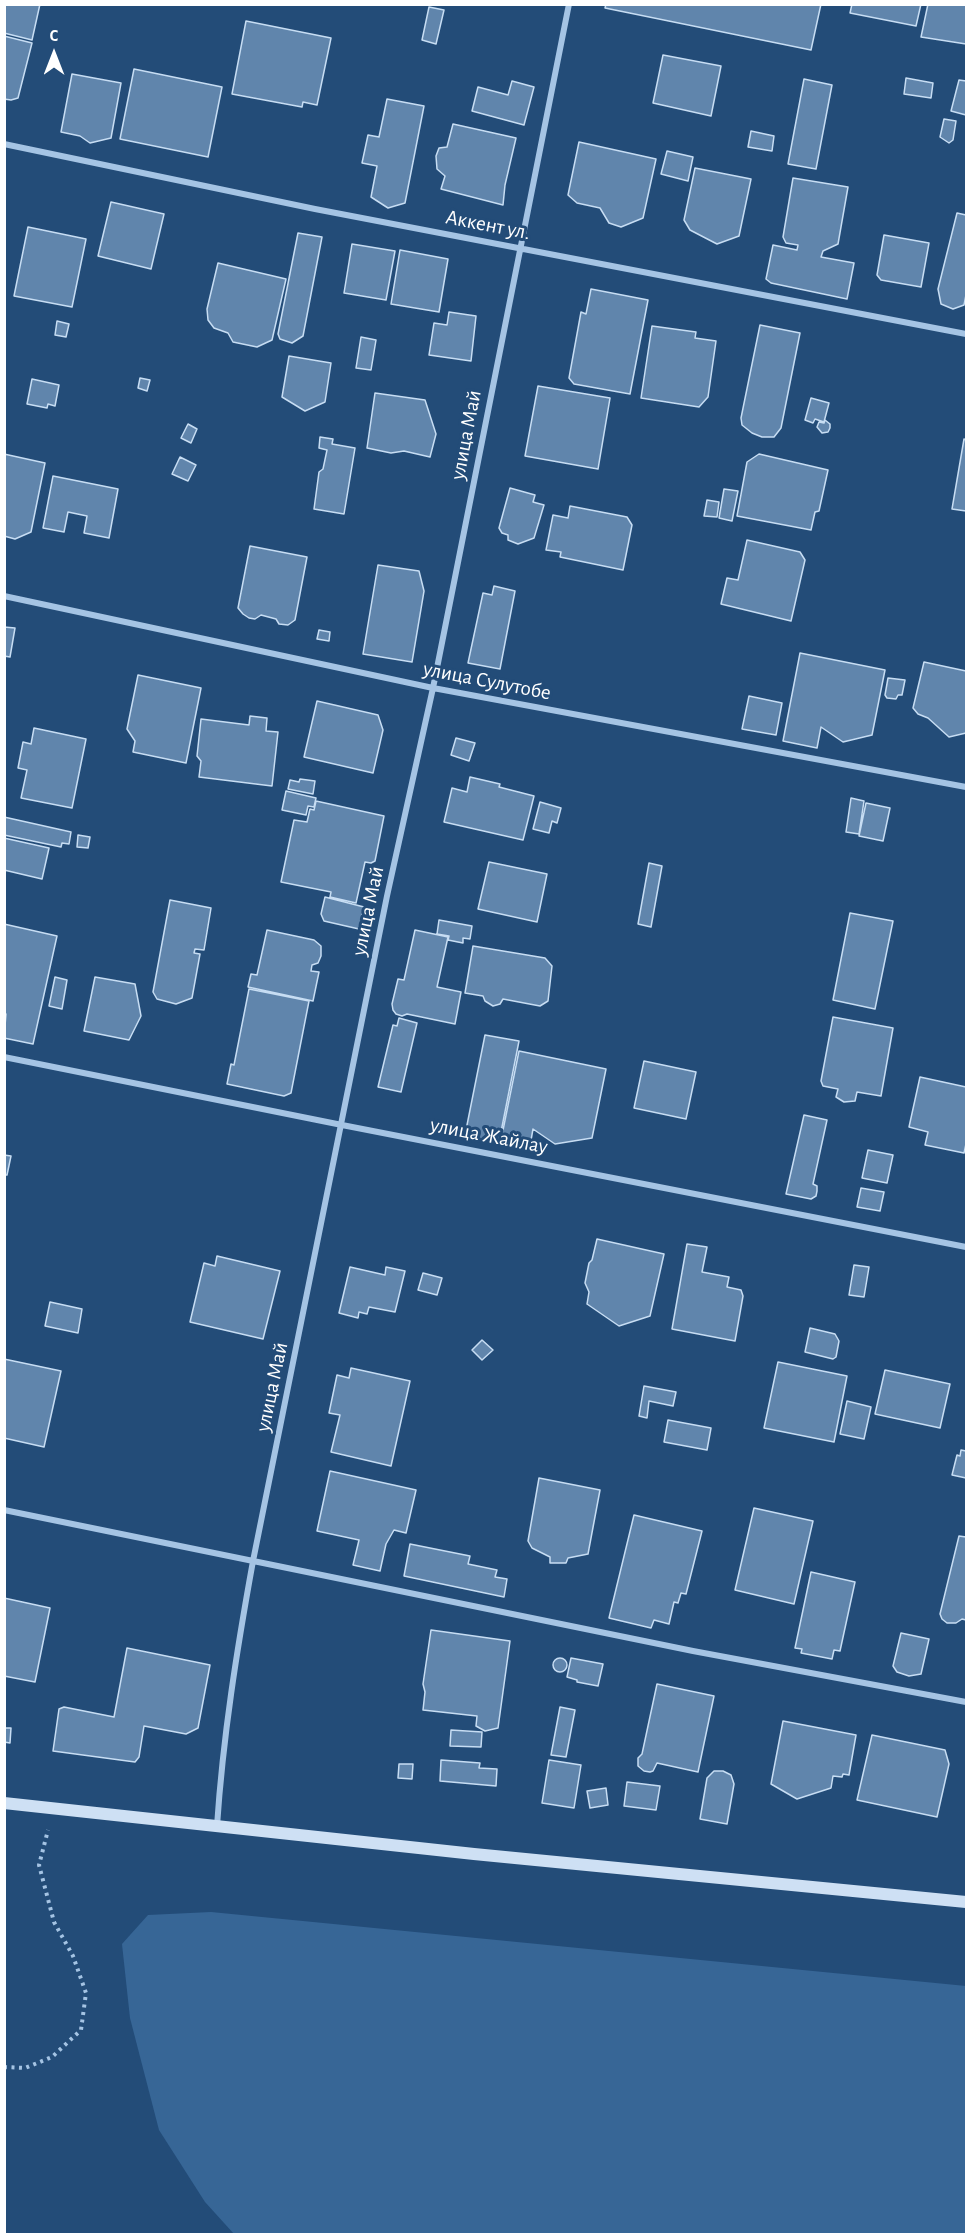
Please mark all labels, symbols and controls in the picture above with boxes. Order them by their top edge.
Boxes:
north arrow [24,24,84,84]
text: С [50,28,58,44]
street label: Аккент ул. [443,204,533,246]
street label: улица Май [445,388,487,482]
street label: улица Сулутобе [421,656,553,706]
street label: улица Май [346,864,390,958]
street label: улица Жайлау [428,1112,550,1160]
street label: улица Май [250,1340,294,1434]

